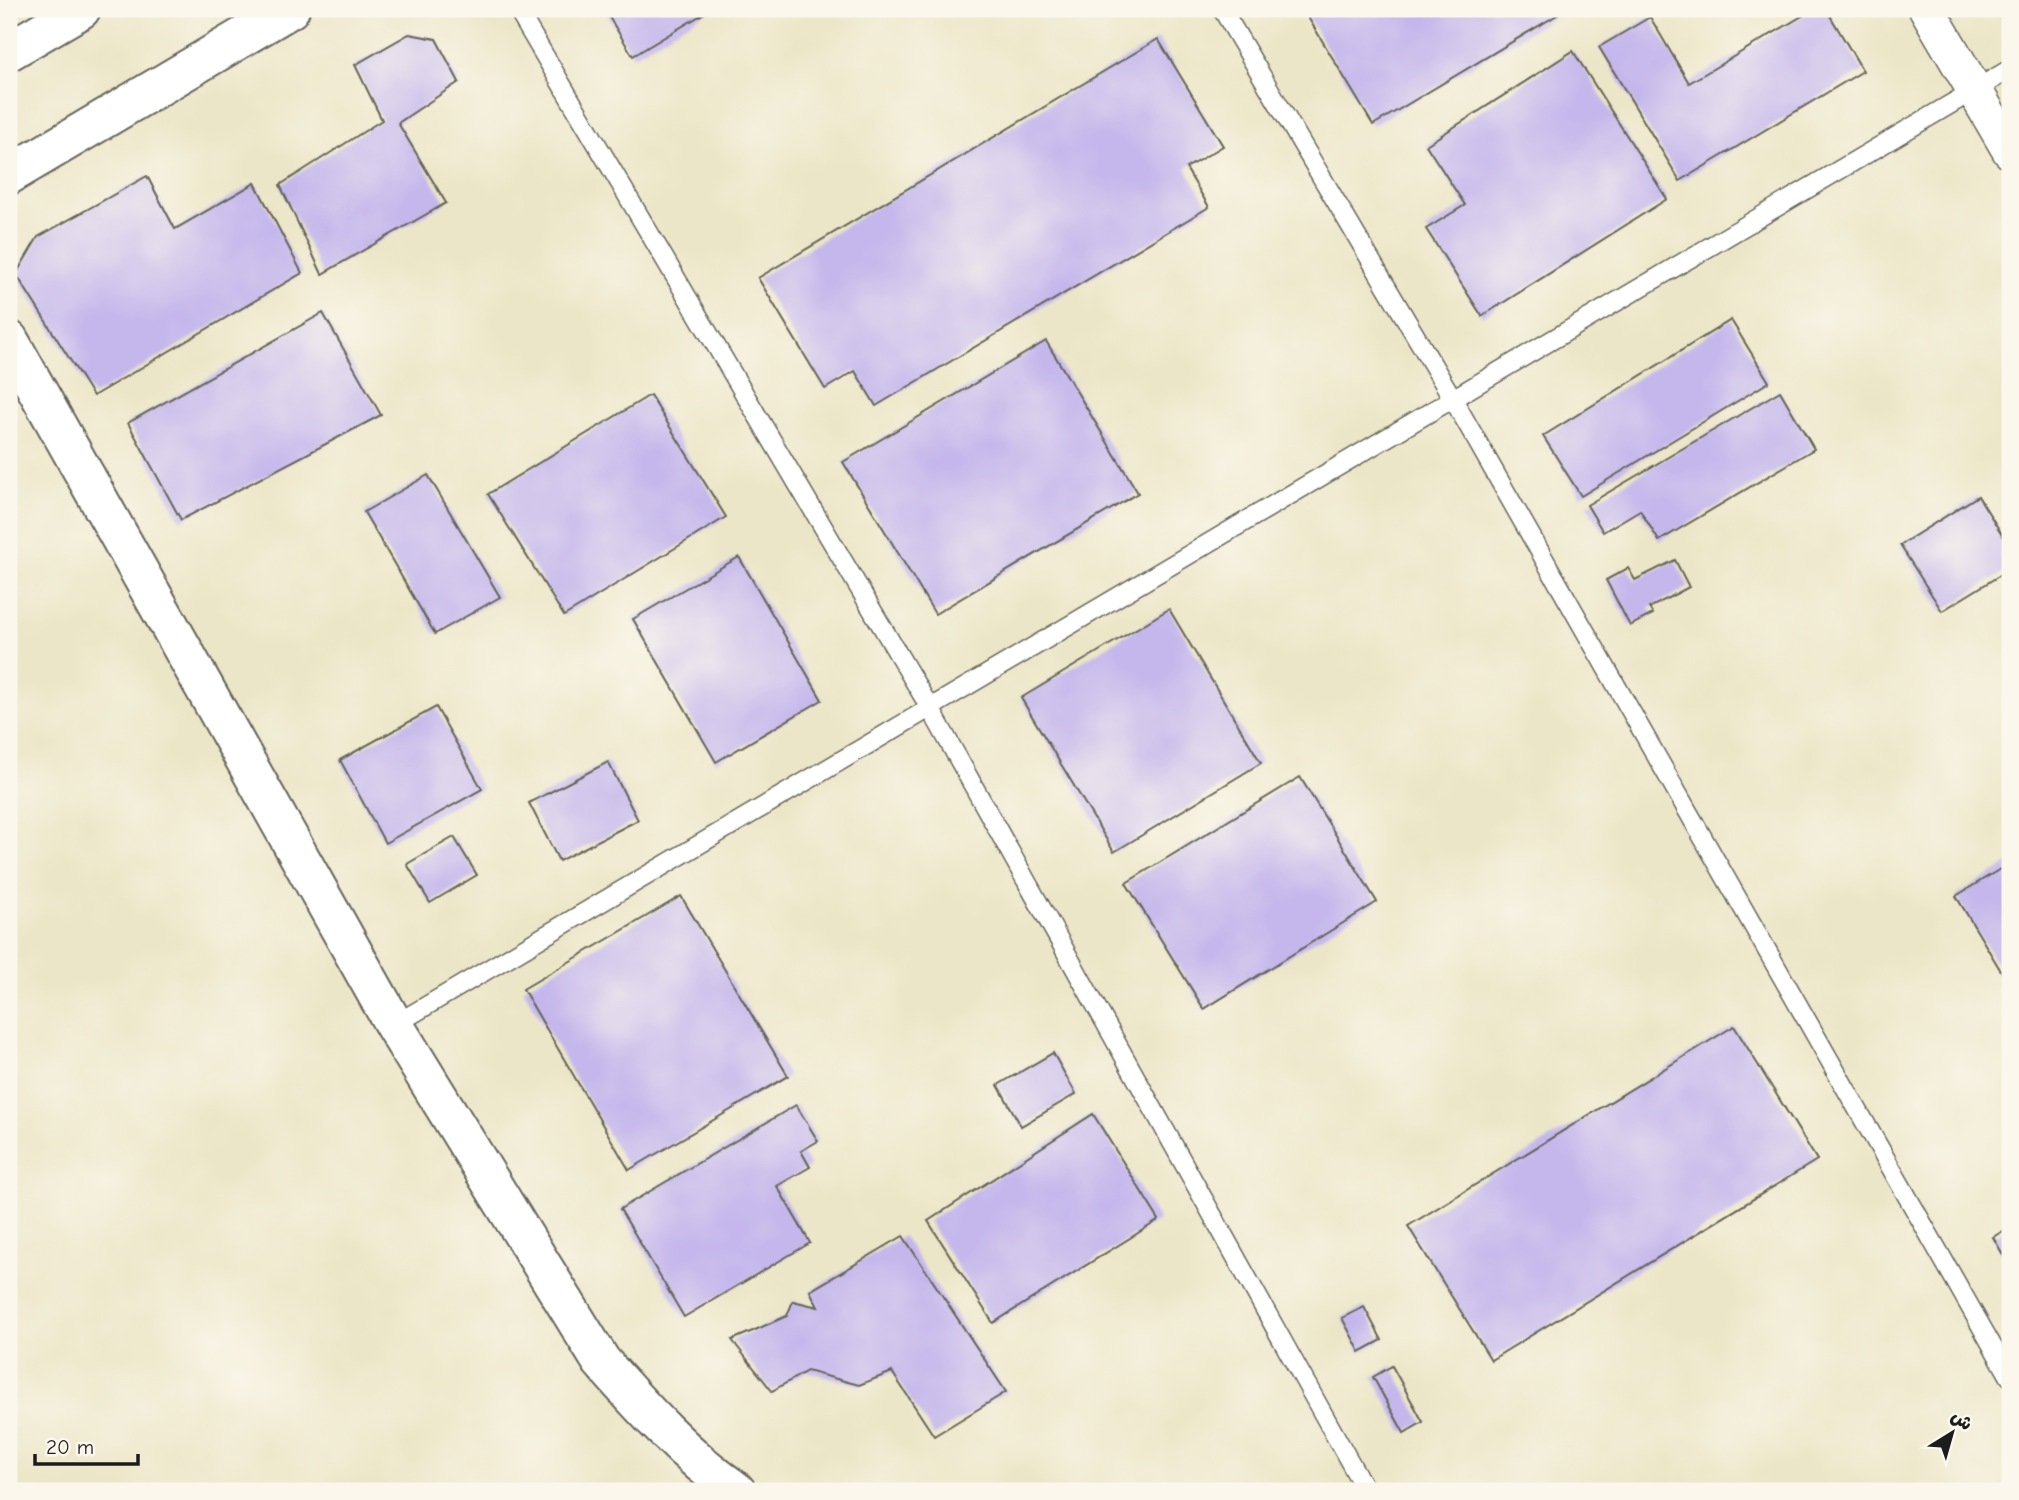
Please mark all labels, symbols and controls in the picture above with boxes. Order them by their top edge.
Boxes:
north arrow [1918,1398,1988,1468]
text: ش [1947,1405,1977,1435]
scale bar [35,1423,138,1467]
text: 20 m [46,1435,94,1459]

